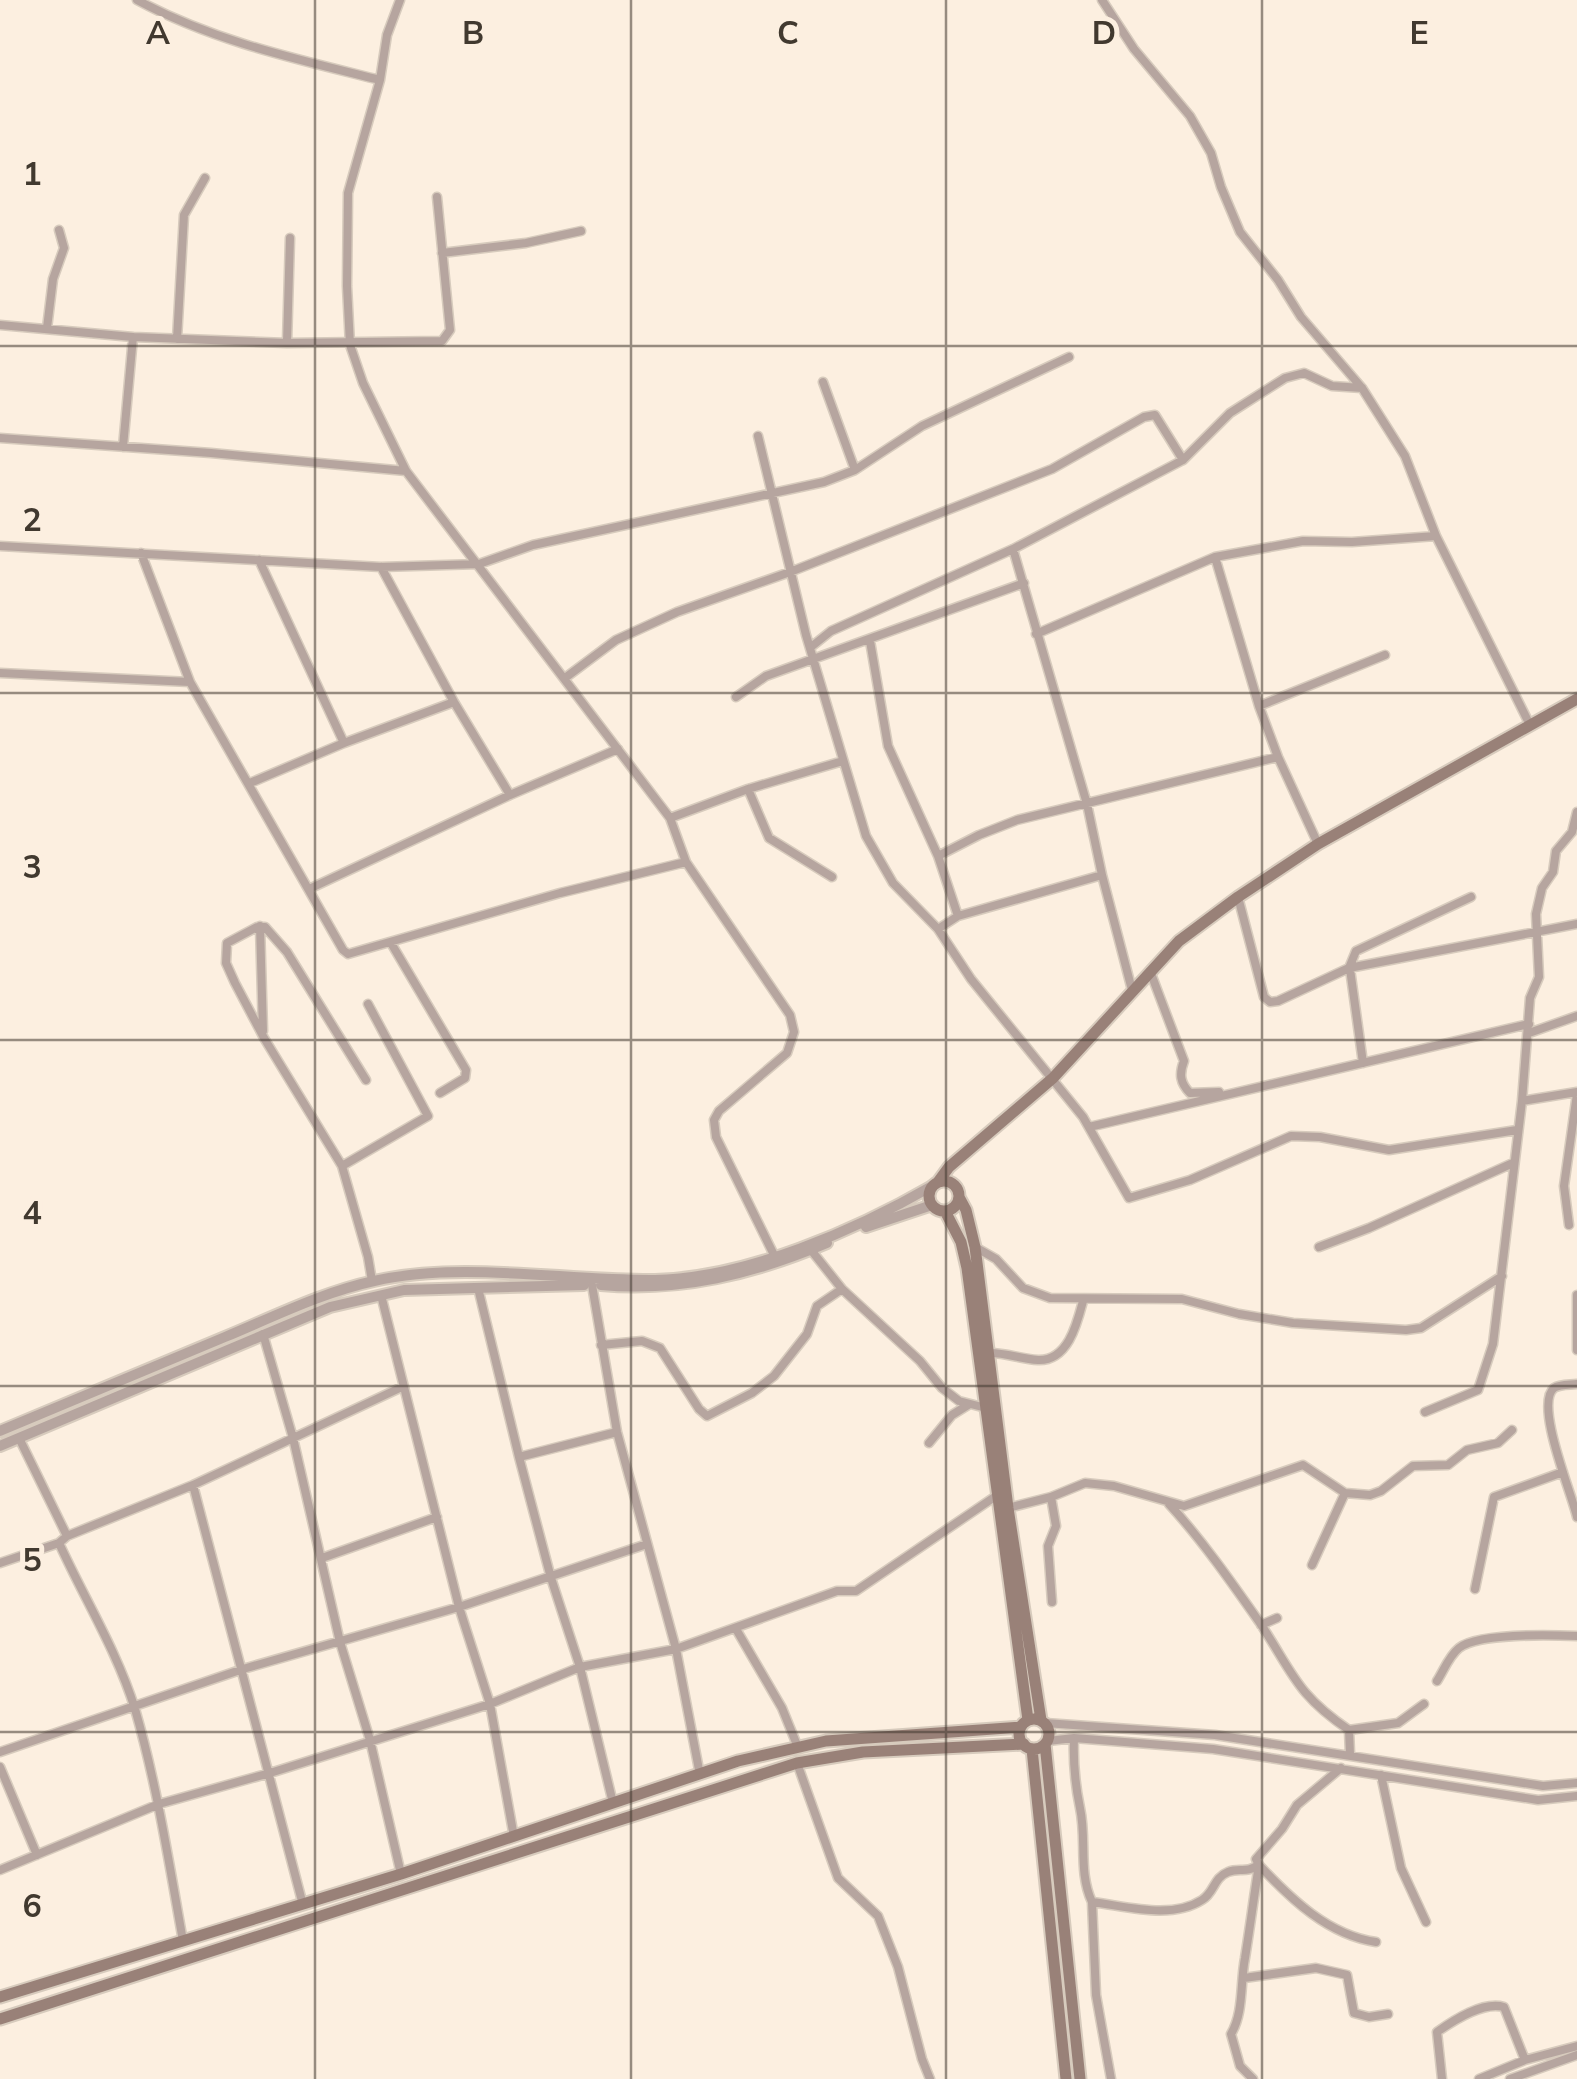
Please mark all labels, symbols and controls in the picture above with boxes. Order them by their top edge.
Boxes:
text: A [146,12,170,52]
text: B [462,12,484,52]
text: C [777,12,799,52]
text: D [1092,12,1116,52]
text: E [1409,12,1429,52]
text: 1 [22,153,42,193]
text: 2 [22,499,42,539]
text: 3 [22,846,42,886]
text: 4 [22,1192,42,1232]
text: 5 [22,1539,42,1579]
text: 6 [22,1885,42,1925]

